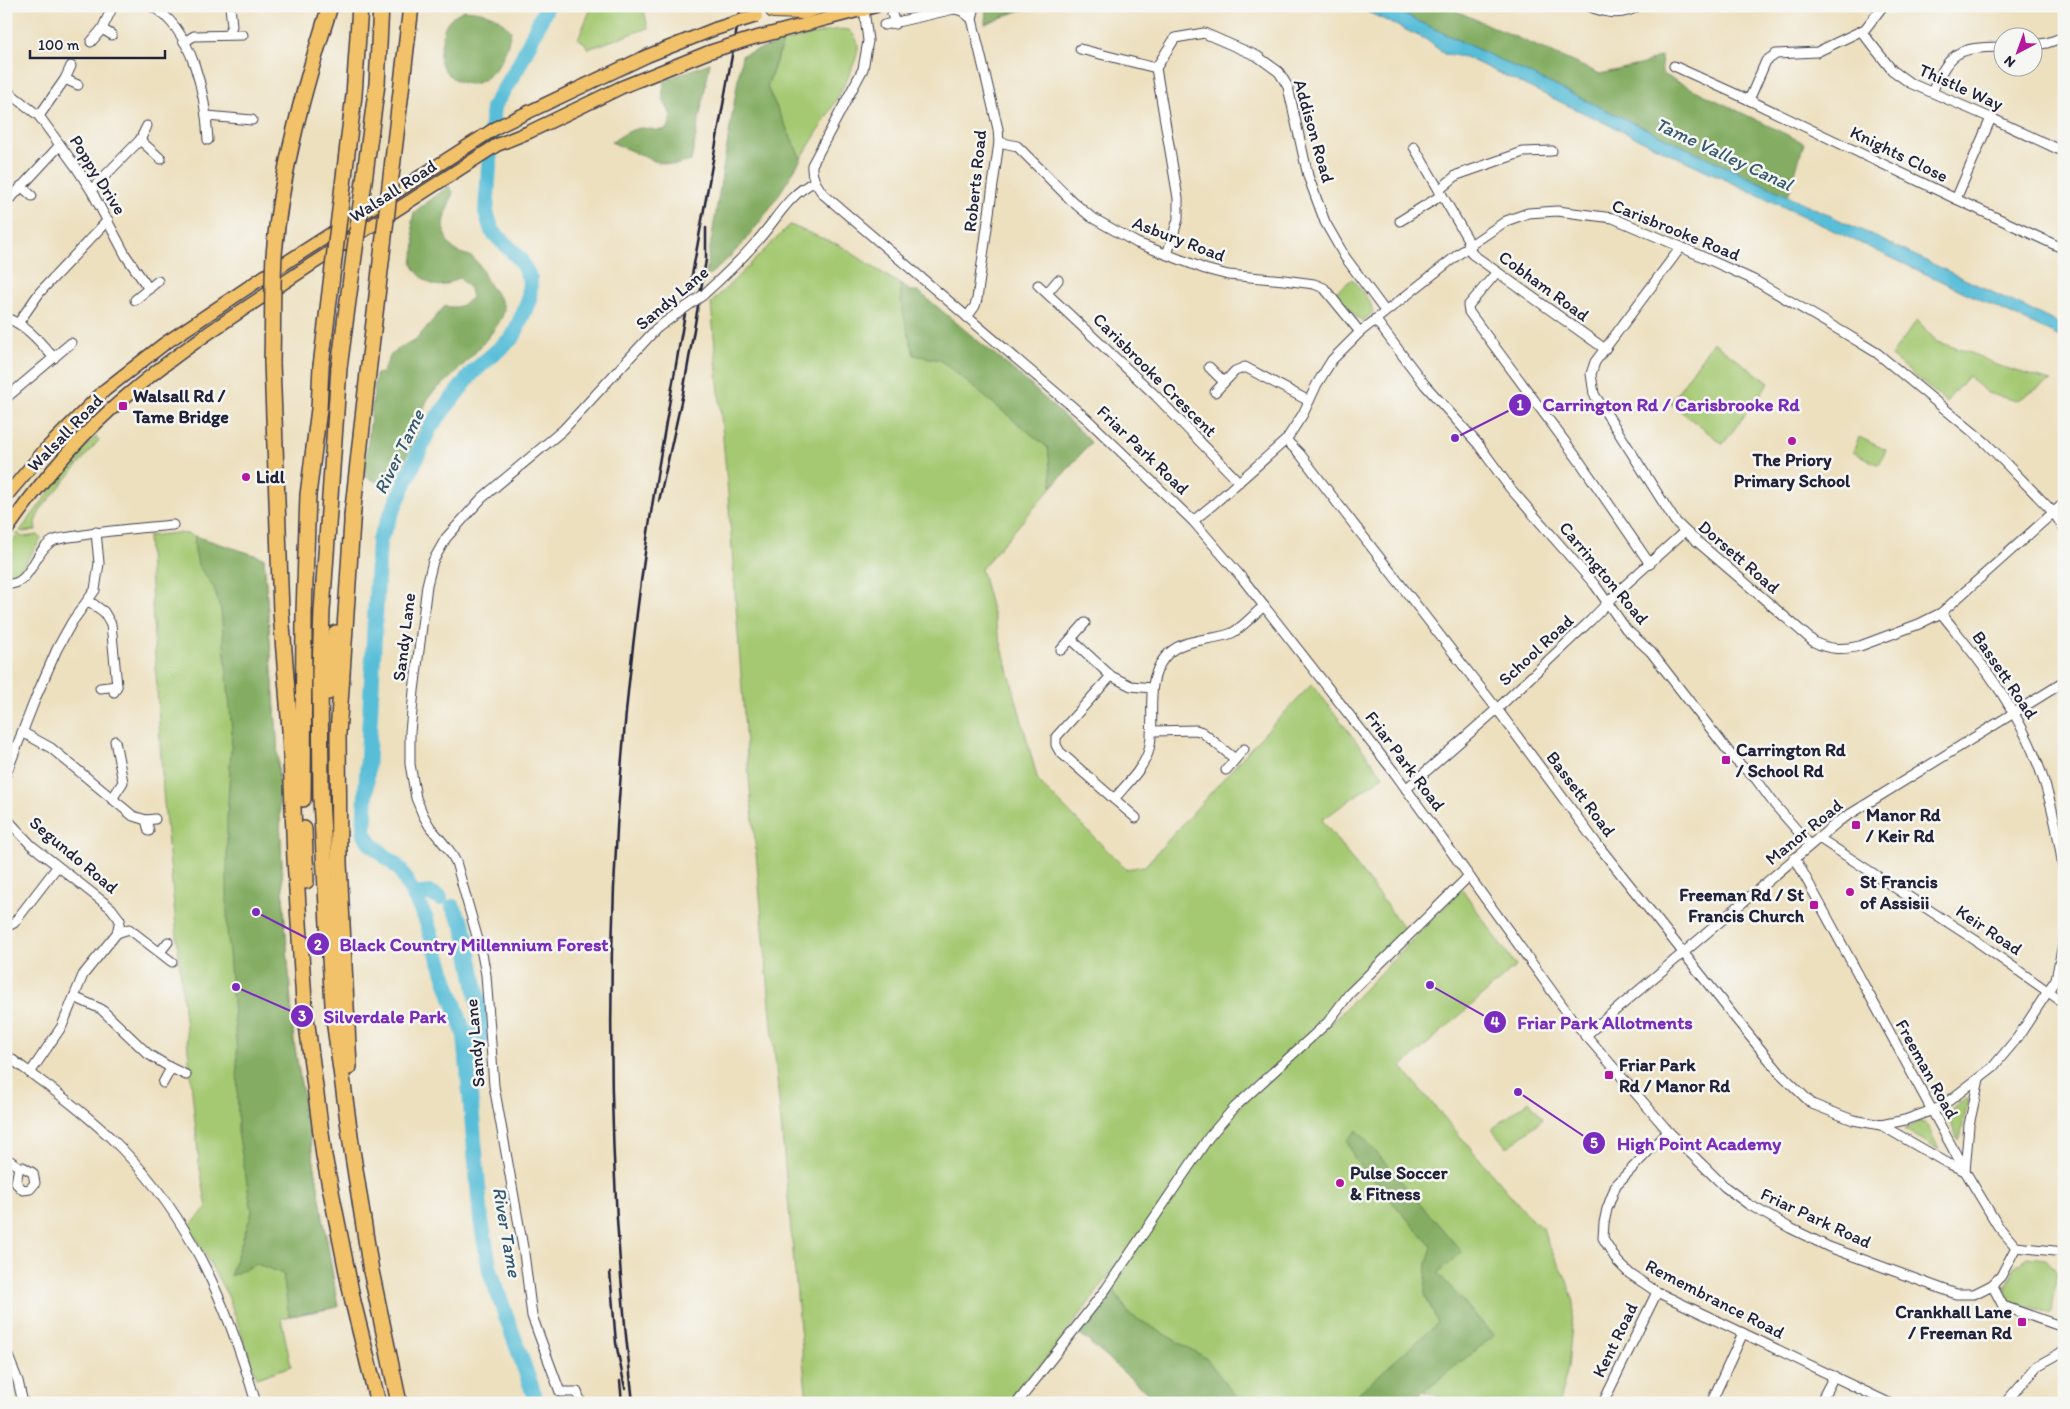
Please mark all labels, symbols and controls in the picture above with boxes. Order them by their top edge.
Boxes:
scale bar [30,28,165,60]
north arrow [1992,28,2042,78]
text: 100 m [38,36,80,54]
text: N [2001,52,2019,71]
street label: Thistle Way [1915,59,2007,116]
street label: Addison Road [1289,77,1339,185]
water label: Tame Valley Canal [1652,112,1798,197]
street label: Knights Close [1846,121,1952,187]
street label: Roberts Road [959,129,991,233]
street label: Poppy Drive [65,131,131,219]
street label: Walsall Road [345,155,441,227]
street label: Carisbrooke Road [1609,194,1744,266]
street label: Asbury Road [1130,211,1229,267]
street label: Cobham Road [1494,246,1594,326]
street label: Sandy Lane [631,261,713,335]
street label: Carisbrooke Crescent [1088,308,1222,442]
place label: Walsall Rd / Tame Bridge [132,385,229,428]
callout: Carrington Rd / Carisbrooke Rd [1508,388,1810,422]
street label: Walsall Road [23,389,108,476]
text: Carrington Rd / Carisbrooke Rd [1542,393,1800,416]
text: 1 [1517,396,1524,414]
marker: Walsall Rd / Tame Bridge [117,400,129,412]
street label: Friar Park Road [1092,401,1194,500]
water label: River Tame [369,405,430,498]
marker: The Priory Primary School [1786,435,1798,447]
place label: The Priory Primary School [1734,449,1851,492]
place label: Lidl [256,466,286,488]
marker: Lidl [240,471,252,483]
street label: Dorsett Road [1694,516,1784,598]
street label: Carrington Road [1554,517,1654,629]
street label: Sandy Lane [388,592,420,682]
street label: School Road [1494,610,1578,690]
street label: Bassett Road [1967,627,2043,723]
street label: Friar Park Road [1360,707,1450,816]
place label: Carrington Rd / School Rd [1735,739,1847,782]
street label: Bassett Road [1542,747,1620,841]
marker: Carrington Rd / School Rd [1720,754,1732,766]
street label: Manor Road [1761,794,1847,870]
place label: Manor Rd / Keir Rd [1865,804,1941,847]
street label: Segundo Road [25,812,123,899]
marker: Manor Rd / Keir Rd [1850,819,1862,831]
place label: St Francis of Assisii [1860,871,1938,914]
place label: Freeman Rd / St Francis Church [1679,884,1805,927]
marker: St Francis of Assisii [1844,886,1856,898]
marker: Freeman Rd / St Francis Church [1808,899,1820,911]
street label: Keir Road [1952,900,2027,960]
callout: Black Country Millennium Forest [305,927,618,961]
text: Black Country Millennium Forest [339,933,609,956]
text: 2 [314,936,322,954]
street label: Sandy Lane [460,998,490,1088]
callout: Silverdale Park [289,999,457,1033]
text: Silverdale Park [324,1005,447,1028]
callout: Friar Park Allotments [1482,1005,1702,1039]
text: 3 [298,1007,306,1025]
text: Friar Park Allotments [1517,1011,1693,1034]
text: 4 [1490,1013,1500,1031]
street label: Freeman Road [1891,1015,1963,1123]
place label: Friar Park Rd / Manor Rd [1619,1054,1730,1097]
marker: Friar Park Rd / Manor Rd [1603,1069,1615,1081]
callout: High Point Academy [1582,1126,1790,1160]
text: High Point Academy [1617,1132,1781,1155]
text: 5 [1590,1134,1598,1152]
place label: Pulse Soccer & Fitness [1350,1162,1449,1205]
marker: Pulse Soccer & Fitness [1334,1177,1346,1189]
street label: Friar Park Road [1757,1183,1875,1253]
water label: River Tame [488,1185,526,1280]
street label: Remembrance Road [1642,1254,1788,1344]
street label: Kent Road [1587,1299,1643,1381]
place label: Crankhall Lane / Freeman Rd [1895,1301,2013,1344]
marker: Crankhall Lane / Freeman Rd [2016,1316,2028,1328]

